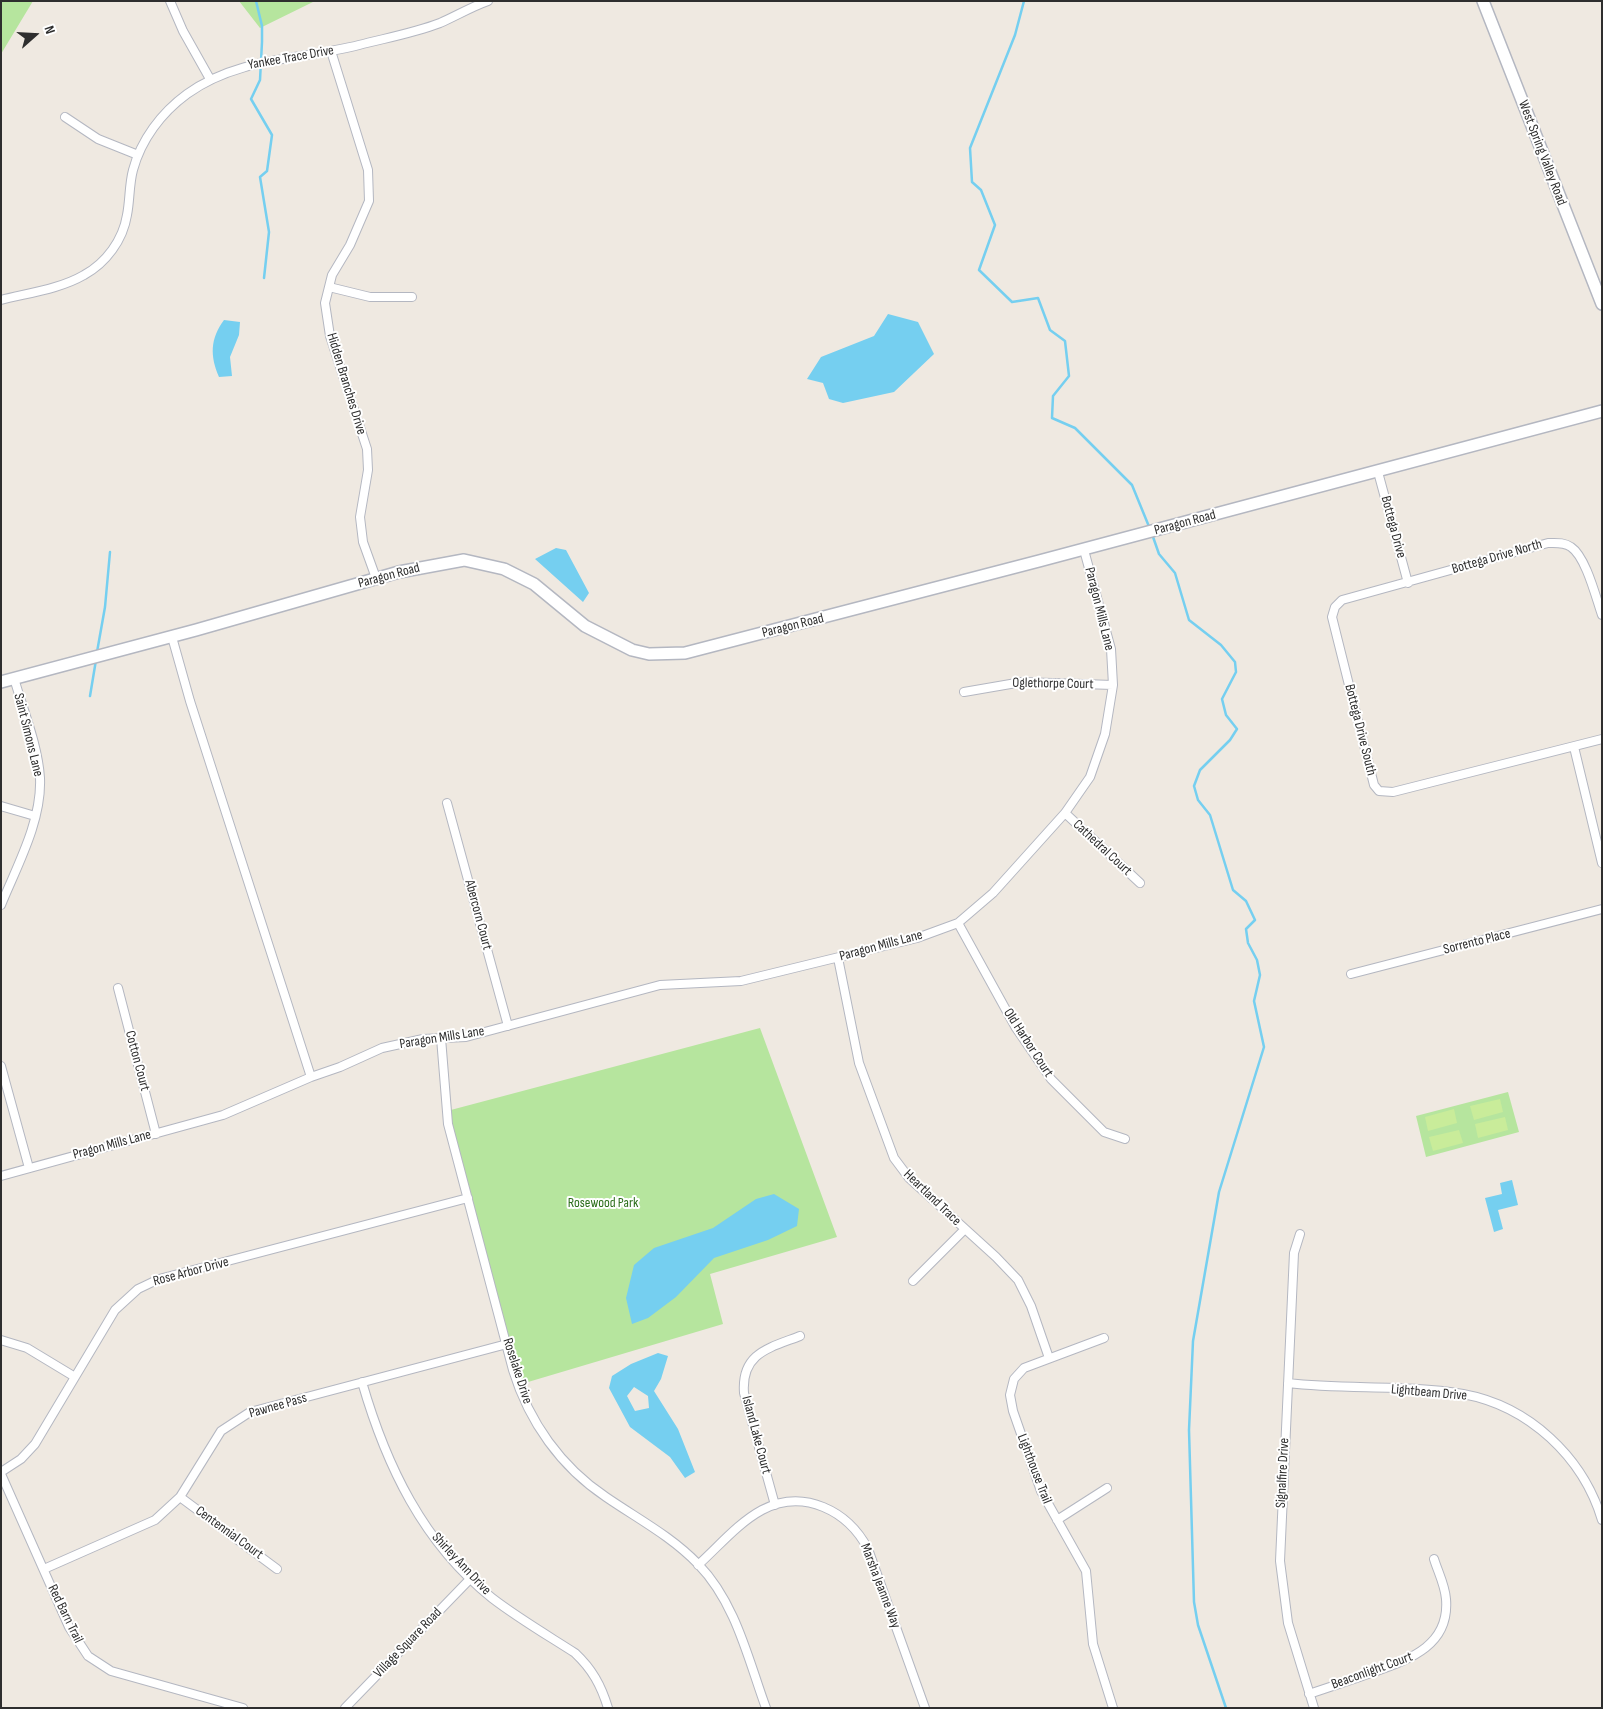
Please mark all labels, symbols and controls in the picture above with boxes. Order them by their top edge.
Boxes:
north arrow [10,10,60,60]
text: N [40,24,59,36]
street label: Yankee Trace Drive [247,42,335,74]
street label: West Spring Valley Road [1514,98,1570,208]
street label: Hidden Branches Drive [323,331,369,437]
street label: Bottega Drive [1377,494,1409,560]
street label: Paragon Road [1152,507,1218,539]
street label: Bottega Drive North [1450,536,1544,578]
street label: Paragon Road [356,560,422,592]
street label: Paragon Mills Lane [1081,566,1117,652]
street label: Paragon Road [760,610,826,642]
street label: Oglethorpe Court [1012,675,1094,693]
street label: Bottega Drive South [1341,683,1379,777]
street label: Saint Simons Lane [10,692,46,778]
street label: Cathedral Court [1069,816,1135,880]
street label: Abercorn Court [461,878,495,952]
street label: Sorrento Place [1442,926,1512,958]
street label: Paragon Mills Lane [838,927,924,965]
street label: Old Harbor Court [1000,1005,1056,1081]
street label: Paragon Mills Lane [398,1023,486,1053]
street label: Cotton Court [121,1029,153,1093]
street label: Pragon Mills Lane [71,1127,153,1163]
street label: Heartland Trace [900,1166,964,1230]
park label: Rosewood Park [568,1195,638,1211]
street label: Rose Arbor Drive [151,1254,231,1290]
street label: Roselake Drive [498,1336,536,1406]
street label: Lightbeam Drive [1390,1381,1468,1405]
street label: Pawnee Pass [247,1390,309,1422]
street label: Island Lake Court [738,1394,774,1476]
street label: Lighthouse Trail [1013,1432,1055,1506]
street label: Signalfire Drive [1273,1437,1293,1509]
street label: Centennial Court [192,1503,266,1563]
street label: Shirley Ann Drive [428,1529,494,1599]
street label: Marsha Jeanne Way [856,1541,904,1631]
street label: Red Barn Trail [44,1582,86,1646]
street label: Village Square Road [370,1604,446,1682]
street label: Beaconlight Court [1329,1649,1415,1693]

